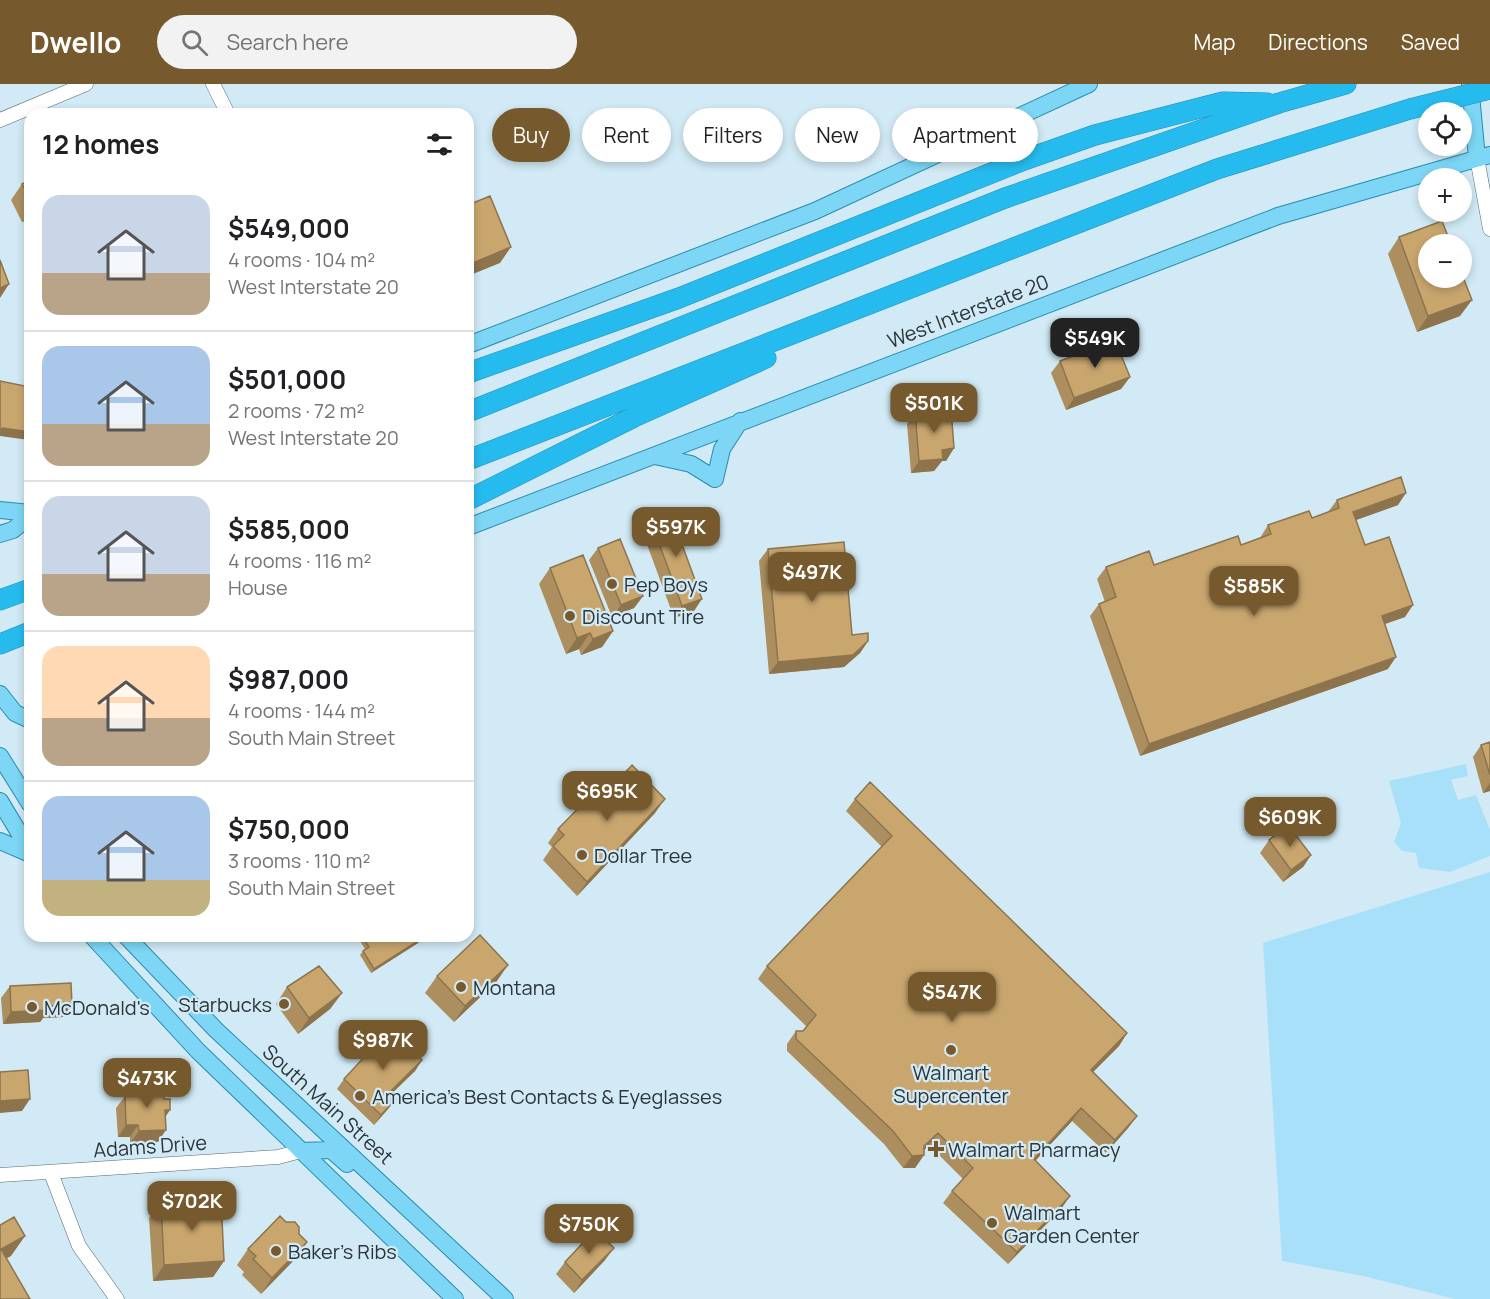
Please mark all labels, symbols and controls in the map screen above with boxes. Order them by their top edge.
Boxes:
search box [157,15,577,69]
text: Dwello [30,23,121,61]
icon: search [178,26,211,59]
text: Search here [226,27,349,57]
text: Map [1194,28,1235,56]
text: Directions [1268,28,1368,56]
text: Saved [1401,28,1460,56]
map controls [1418,102,1472,288]
button: locate [1418,102,1472,156]
chip: Buy [492,108,570,162]
chip: Rent [582,108,671,162]
chip: Filters [683,108,783,162]
chip: New [795,108,880,162]
chip: Apartment [892,108,1038,162]
text: 12 homes [42,126,159,162]
icon: filters [423,128,456,161]
button: + [1418,168,1472,222]
text: $549,000 [228,210,350,246]
icon: home [90,219,162,291]
button: − [1418,234,1472,288]
text: 4 rooms · 104 m² [228,246,375,273]
street label: West Interstate 20 [883,268,1053,354]
text: West Interstate 20 [228,273,399,300]
pin: $549K [1053,318,1137,369]
text: $549K [1064,324,1126,351]
text: $501,000 [228,361,346,397]
icon: home [90,370,162,442]
pin: $501K [892,383,976,434]
text: $501K [904,389,964,416]
text: 2 rooms · 72 m² [228,397,364,424]
text: West Interstate 20 [228,424,399,451]
pin: $597K [634,507,718,558]
text: $585,000 [228,511,350,547]
text: $597K [646,513,706,540]
icon: home [90,520,162,592]
text: 4 rooms · 116 m² [228,547,371,574]
pin: $497K [770,552,854,603]
text: $497K [782,558,842,585]
pin: $585K [1212,566,1296,617]
place label: Pep Boys [624,571,708,598]
text: $585K [1223,572,1285,599]
text: House [228,574,288,601]
marker: Pep Boys [605,577,619,591]
place label: Discount Tire [582,603,704,630]
marker: Discount Tire [563,609,577,623]
text: $987,000 [228,661,349,697]
icon: home [90,670,162,742]
text: 4 rooms · 144 m² [228,697,375,724]
text: South Main Street [228,724,395,751]
pin: $695K [565,771,649,822]
text: $695K [576,777,638,804]
pin: $609K [1248,797,1332,848]
text: $609K [1258,803,1322,830]
text: $750,000 [228,811,350,847]
icon: home [90,820,162,892]
place label: Dollar Tree [594,842,692,869]
text: 3 rooms · 110 m² [228,847,370,874]
marker: Dollar Tree [575,848,589,862]
text: South Main Street [228,874,395,901]
pin: $547K [910,972,994,1023]
place label: Montana [473,974,556,1001]
text: $547K [922,978,982,1005]
marker: Montana [454,980,468,994]
place label: Starbucks [178,991,272,1018]
place label: McDonald's [44,994,150,1021]
marker: Starbucks [277,997,291,1011]
marker: McDonald's [25,1000,39,1014]
pin: $987K [341,1020,425,1071]
text: $987K [353,1026,413,1053]
street label: South Main Street [257,1038,399,1170]
marker: Walmart Supercenter [944,1043,958,1057]
pin: $473K [105,1058,189,1109]
place label: Walmart Supercenter [893,1059,1009,1109]
text: $473K [117,1064,177,1091]
place label: America's Best Contacts & Eyeglasses [372,1083,722,1110]
marker: America's Best Contacts & Eyeglasses [353,1089,367,1103]
street label: Adams Drive [92,1129,208,1163]
place label: Walmart Pharmacy [948,1136,1121,1163]
marker: Walmart Pharmacy [929,1142,943,1156]
pin: $702K [150,1181,234,1232]
text: $702K [161,1187,223,1214]
place label: Walmart Garden Center [1004,1199,1139,1249]
pin: $750K [547,1204,631,1255]
text: $750K [558,1210,620,1237]
marker: Walmart Garden Center [985,1216,999,1230]
place label: Baker's Ribs [288,1238,397,1265]
marker: Baker's Ribs [269,1244,283,1258]

